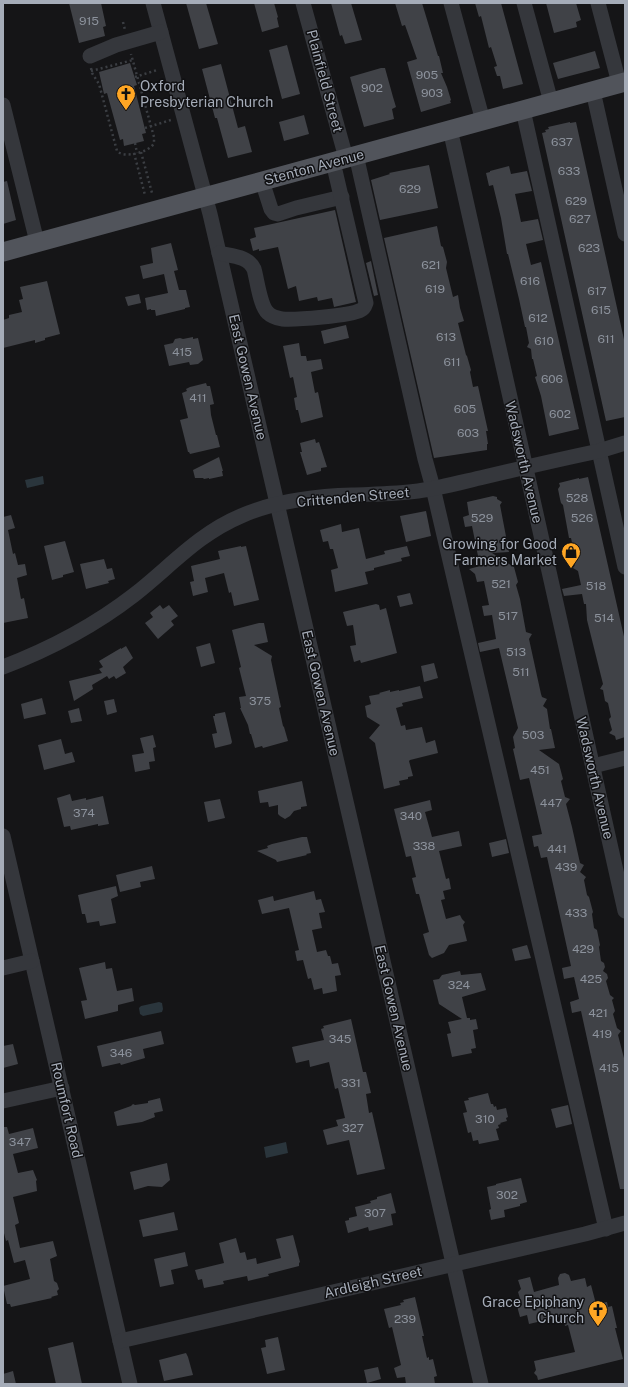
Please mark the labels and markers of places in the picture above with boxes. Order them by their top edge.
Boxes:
place label: Oxford Presbyterian Church [140,78,273,110]
church icon: Oxford Presbyterian Church [115,83,137,111]
place label: Growing for Good Farmers Market [442,536,557,568]
shop icon: Growing for Good Farmers Market [560,541,582,569]
place label: Grace Epiphany Church [482,1294,585,1326]
church icon: Grace Epiphany Church [587,1299,609,1327]

